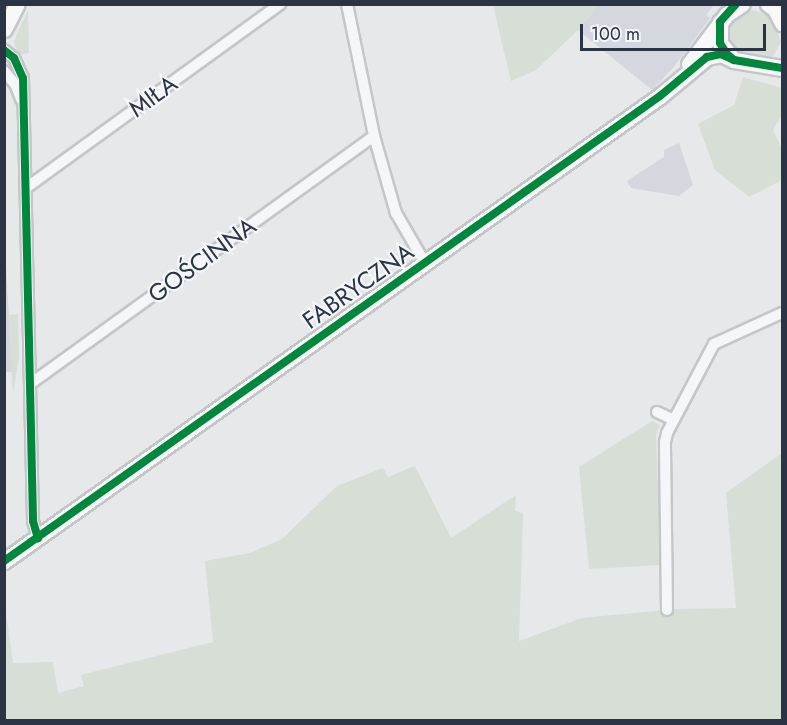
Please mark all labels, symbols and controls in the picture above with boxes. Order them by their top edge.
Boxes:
scale bar [583,12,769,50]
text: 100 m [591,21,640,47]
street label: MIŁA [123,69,183,123]
street label: GOŚCINNA [143,211,261,309]
street label: FABRYCZNA [297,237,419,335]

